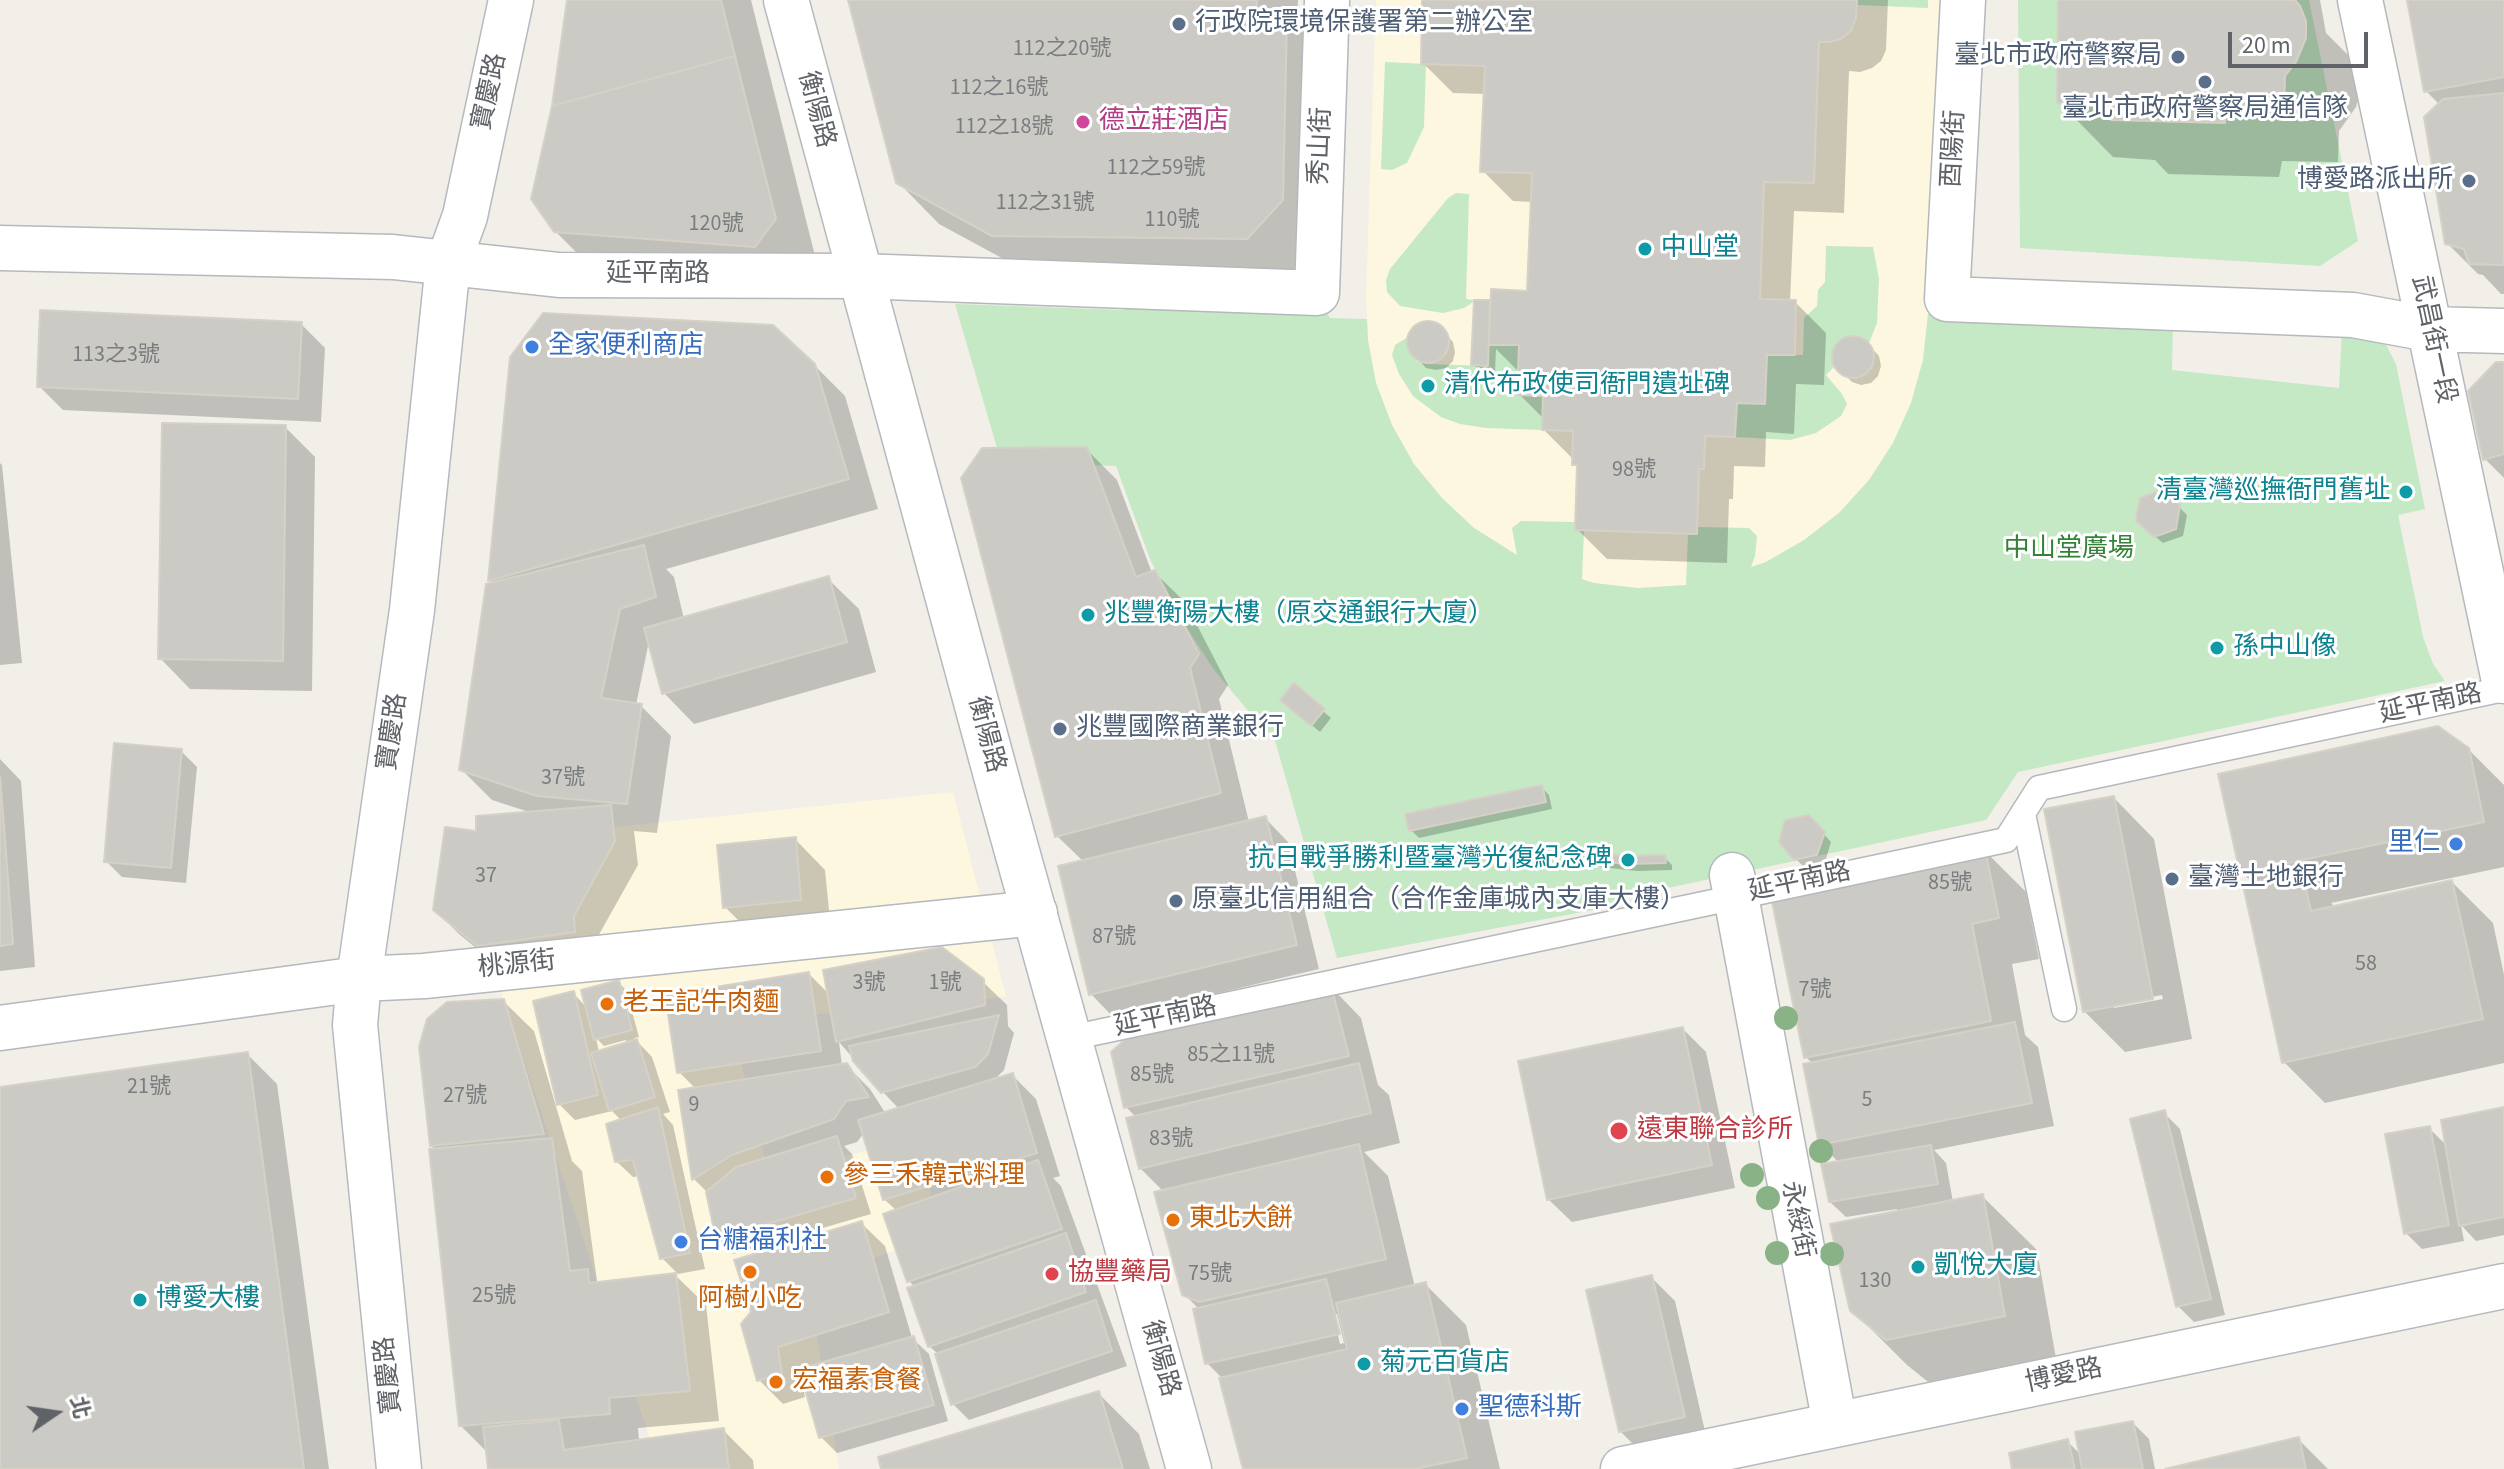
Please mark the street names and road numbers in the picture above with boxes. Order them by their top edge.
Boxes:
street label: 寶慶路 [468,51,514,133]
street label: 衡陽路 [790,68,840,152]
street label: 秀山街 [1305,106,1339,186]
street label: 酉陽街 [1937,109,1973,189]
street label: 延平南路 [606,259,710,291]
street label: 武昌街一段 [2403,273,2461,407]
street label: 延平南路 [2377,679,2485,731]
street label: 寶慶路 [373,691,415,773]
street label: 衡陽路 [960,693,1010,777]
street label: 延平南路 [1746,857,1854,909]
street label: 桃源街 [477,946,557,986]
street label: 延平南路 [1112,992,1220,1044]
street label: 永綏街 [1773,1179,1819,1261]
street label: 衡陽路 [1133,1317,1185,1401]
street label: 寶慶路 [370,1335,410,1415]
street label: 博愛路 [2023,1354,2105,1400]

